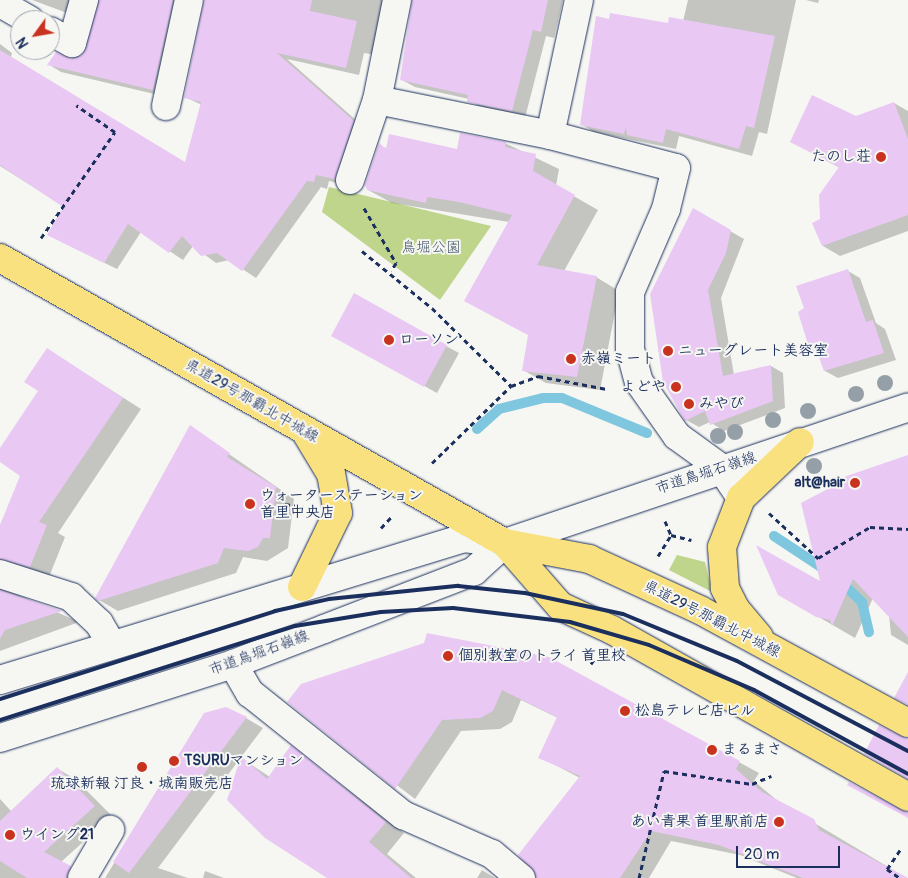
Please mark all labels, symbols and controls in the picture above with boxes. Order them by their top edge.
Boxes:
north arrow [10,10,60,60]
text: N [13,34,32,51]
place label: たのし荘 [811,148,871,166]
marker: たのし荘 [875,151,887,163]
park label: 鳥堀公園 [401,239,461,257]
place label: ローソン [399,331,459,349]
marker: ローソン [383,334,395,346]
place label: ニューグレート美容室 [678,342,828,360]
marker: ニューグレート美容室 [662,345,674,357]
place label: 赤嶺ミート [581,350,656,368]
marker: 赤嶺ミート [565,353,577,365]
street label: 県道29号那覇北中城線 [182,355,322,447]
place label: よどや [621,378,666,396]
marker: よどや [670,381,682,393]
place label: みやび [699,395,744,413]
marker: みやび [683,398,695,410]
street label: 市道鳥堀石嶺線 [653,448,759,498]
place label: alt@hair [794,474,845,492]
marker: alt@hair [849,477,861,489]
place label: ウォーターステーション 首里中央店 [260,486,425,521]
marker: ウォーターステーション 首里中央店 [244,498,256,510]
street label: 県道29号那覇北中城線 [641,577,783,661]
street label: 市道鳥堀石嶺線 [207,627,311,679]
place label: 個別教室のトライ 首里校 [458,647,626,665]
marker: 個別教室のトライ 首里校 [442,650,454,662]
place label: 松島テレビ店ビル [635,702,755,720]
marker: 松島テレビ店ビル [619,705,631,717]
place label: まるまさ [722,741,782,759]
marker: まるまさ [706,744,718,756]
place label: TSURUマンション [184,752,305,770]
marker: TSURUマンション [168,755,180,767]
marker: 琉球新報 汀良・城南販売店 [136,761,148,773]
place label: 琉球新報 汀良・城南販売店 [50,775,234,793]
place label: あい青果 首里駅前店 [631,813,769,831]
marker: あい青果 首里駅前店 [773,816,785,828]
place label: ウイング21 [20,826,94,844]
marker: ウイング21 [4,829,16,841]
scale bar [738,836,842,868]
text: 20 m [744,845,779,864]

